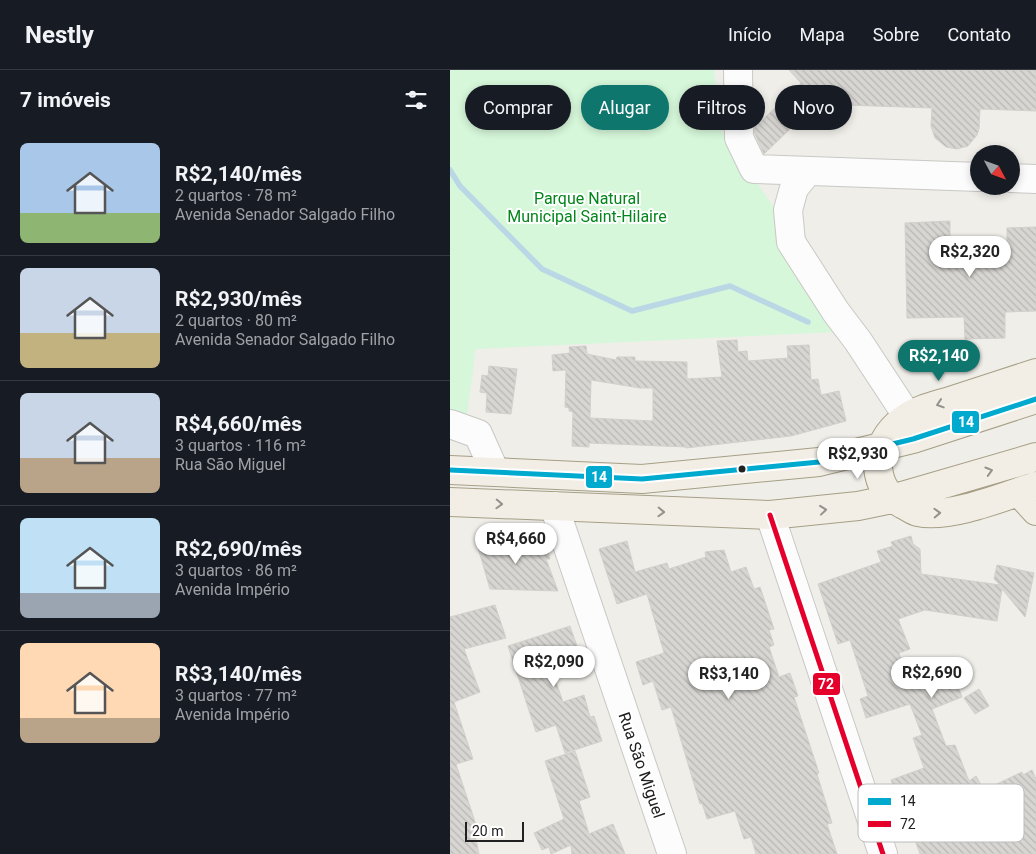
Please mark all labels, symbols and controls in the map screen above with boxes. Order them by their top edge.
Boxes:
text: Nestly [25,21,94,49]
text: Início [728,24,771,45]
text: Mapa [799,24,845,45]
text: Sobre [873,24,919,45]
text: Contato [947,24,1011,45]
chip: Comprar [465,85,571,130]
chip: Alugar [581,85,669,130]
chip: Filtros [679,85,765,130]
chip: Novo [775,85,852,130]
icon: filters [402,86,430,114]
text: 7 imóveis [20,88,111,112]
north arrow [970,145,1020,195]
map controls [970,145,1020,195]
text: R$2,140/mês [175,162,302,186]
icon: home [60,163,120,223]
text: 2 quartos · 78 m² [175,186,297,205]
park label: Parque Natural Municipal Saint-Hilaire [507,189,667,226]
text: Avenida Senador Salgado Filho [175,205,395,224]
pin: R$2,320 [924,236,1016,278]
text: R$2,320 [940,242,1000,261]
text: R$2,930/mês [175,287,302,311]
icon: home [60,288,120,348]
text: 2 quartos · 80 m² [175,311,297,330]
text: Avenida Senador Salgado Filho [175,330,395,349]
pin: R$2,140 [893,340,985,382]
text: R$2,140 [909,346,969,365]
one-way arrow [936,399,944,409]
line badge: 14 [951,410,980,434]
text: R$4,660/mês [175,412,302,436]
icon: home [60,413,120,473]
text: 14 [958,414,974,430]
text: 3 quartos · 116 m² [175,436,306,455]
pin: R$2,930 [812,438,904,480]
text: R$2,930 [828,444,888,463]
text: Rua São Miguel [175,455,286,474]
unlabelled marker [737,464,747,474]
line badge: 14 [585,465,613,489]
one-way arrow [985,466,993,476]
text: 14 [591,469,607,485]
one-way arrow [495,499,503,509]
one-way arrow [819,505,827,516]
one-way arrow [657,506,665,517]
one-way arrow [933,507,941,518]
pin: R$4,660 [470,522,562,565]
text: R$4,660 [486,529,546,548]
text: R$2,690/mês [175,537,302,561]
icon: home [60,538,120,598]
text: 3 quartos · 86 m² [175,561,297,580]
text: Avenida Império [175,580,290,599]
pin: R$2,090 [508,646,600,688]
text: R$2,090 [524,652,584,671]
pin: R$2,690 [886,656,978,699]
pin: R$3,140 [683,658,775,700]
text: R$3,140/mês [175,662,302,686]
icon: home [60,663,120,723]
text: R$2,690 [902,663,962,682]
text: R$3,140 [699,664,759,683]
line badge: 72 [812,672,841,696]
text: 72 [818,676,834,692]
text: 3 quartos · 77 m² [175,686,297,705]
text: Avenida Império [175,705,290,724]
street label: Rua São Miguel [615,710,669,821]
legend [858,784,1024,842]
text: 14 [900,793,916,809]
text: 72 [900,816,916,832]
scale bar [465,819,524,842]
text: 20 m [472,823,504,839]

